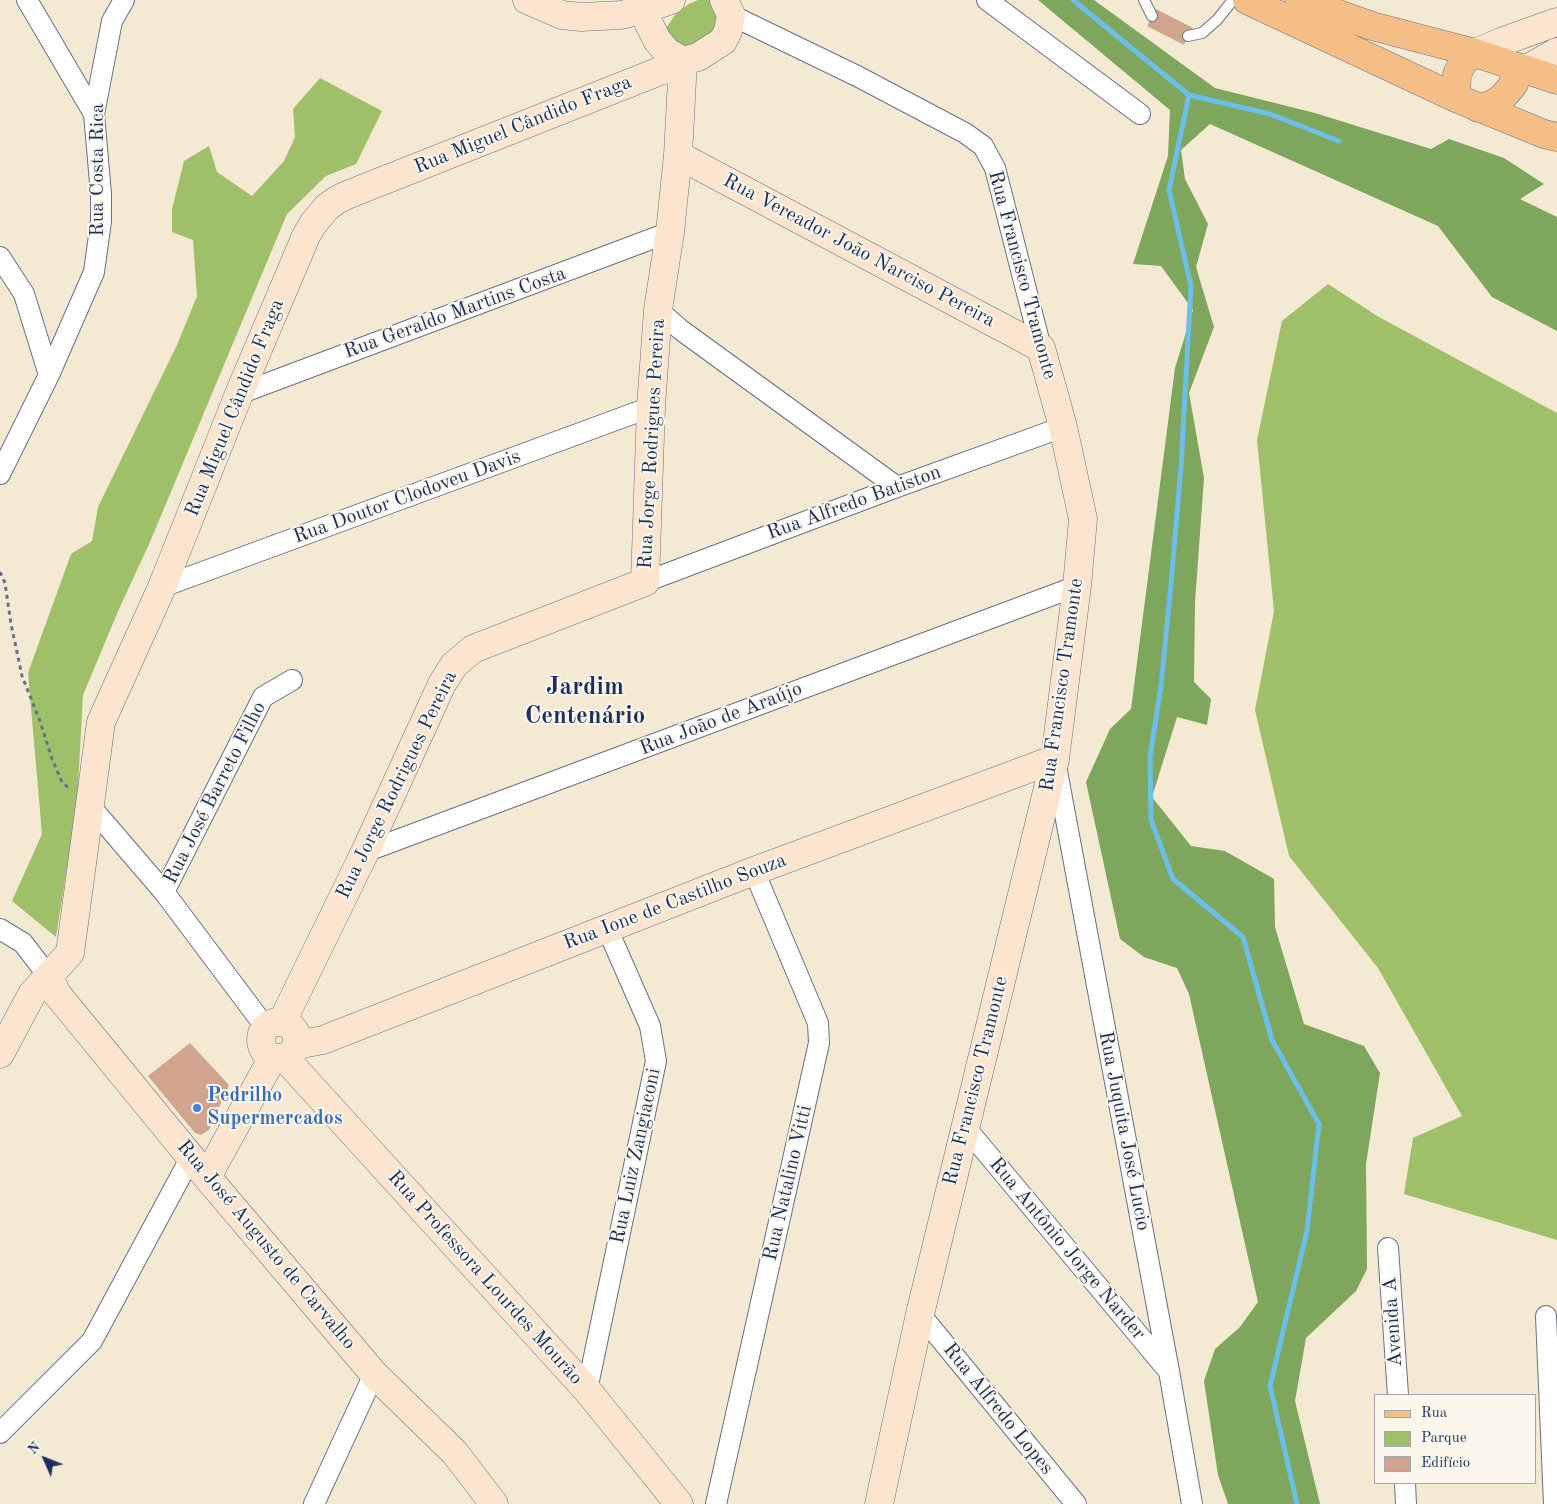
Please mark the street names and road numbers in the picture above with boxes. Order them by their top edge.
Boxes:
street label: Rua Miguel Cândido Fraga [411,70,635,180]
street label: Rua Costa Rica [86,103,110,237]
street label: Rua Francisco Tramonte [983,168,1061,382]
street label: Rua Vereador João Narciso Pereira [719,169,999,333]
street label: Rua Geraldo Martins Costa [341,262,569,364]
street label: Rua Miguel Cândido Fraga [180,296,290,520]
street label: Rua Jorge Rodrigues Pereira [633,318,671,570]
street label: Rua Doutor Clodoveu Davis [290,445,524,549]
street label: Rua Alfredo Batiston [764,460,944,546]
street label: Rua Francisco Tramonte [1035,577,1089,793]
street label: Rua Jorge Rodrigues Pereira [331,667,463,903]
street label: Rua João de Araújo [636,677,806,761]
street label: Rua José Barreto Filho [159,698,271,888]
street label: Rua Ione de Castilho Souza [560,848,790,956]
street label: Rua Francisco Tramonte [938,974,1014,1188]
street label: Rua Juquita José Lucio [1093,1029,1155,1233]
street label: Rua Luiz Zangiaconi [606,1066,666,1246]
street label: Rua Natalino Vitti [758,1103,818,1263]
street label: Rua José Augusto de Carvalho [171,1135,361,1355]
street label: Rua Antônio Jorge Narder [984,1153,1150,1345]
street label: Rua Professora Lourdes Mourão [382,1166,588,1390]
street label: Avenida A [1378,1276,1408,1368]
street label: Rua Alfredo Lopes [937,1338,1059,1480]

